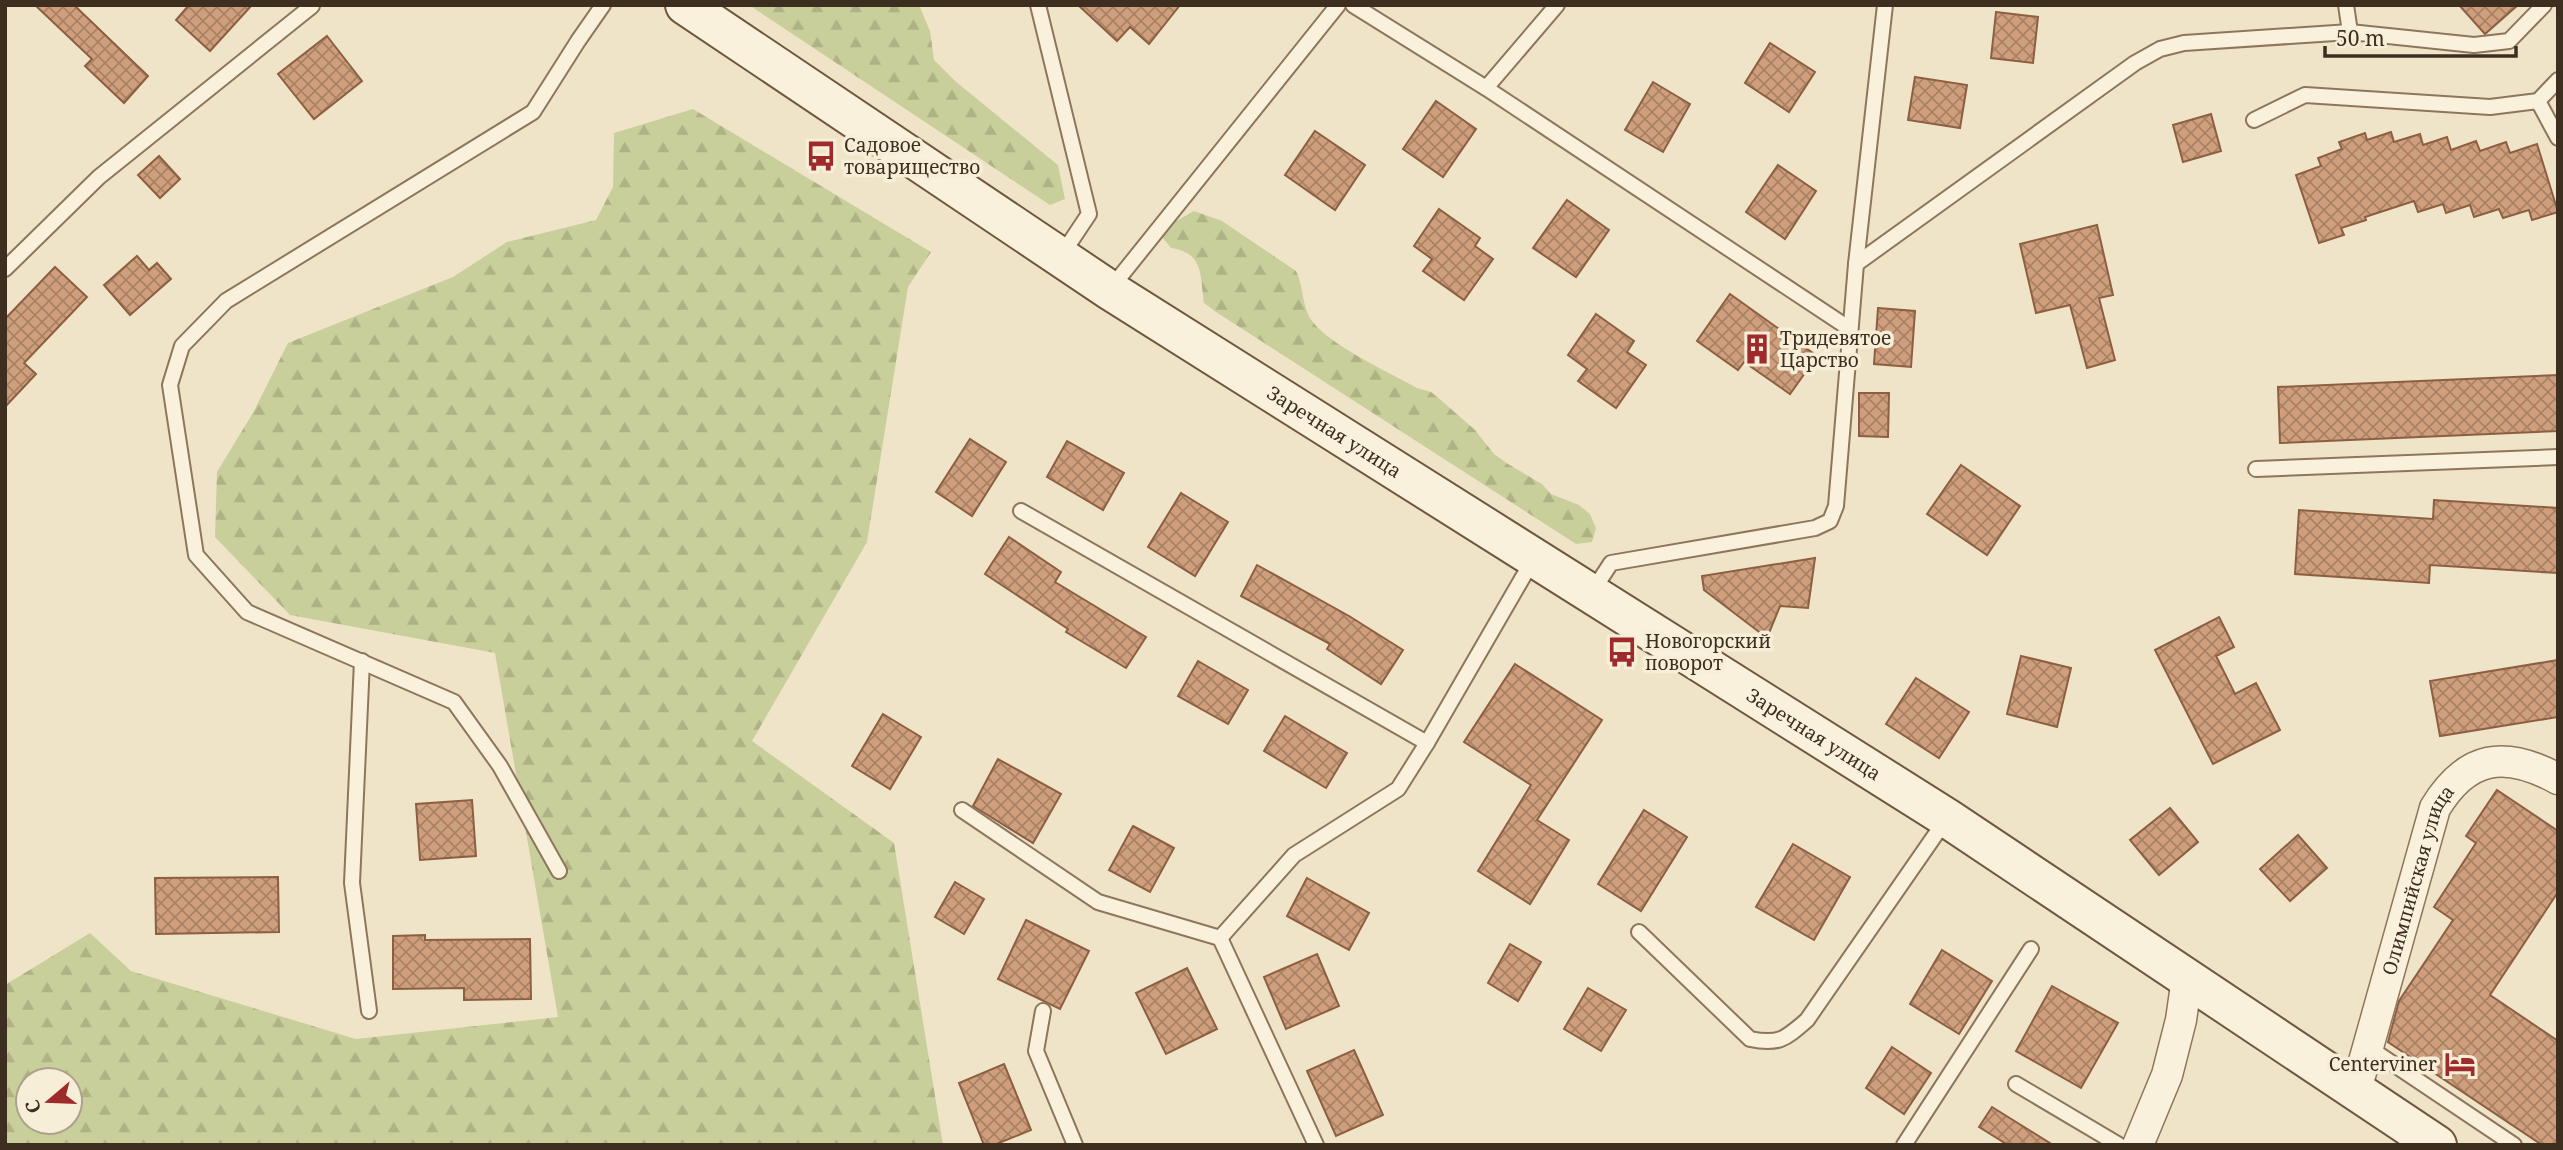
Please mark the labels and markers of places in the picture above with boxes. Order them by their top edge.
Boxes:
place label: Садовое товарищество [844,132,980,180]
bus stop icon: Садовое товарищество [804,139,838,173]
place label: Тридевятое Царство [1780,325,1891,373]
building icon: Тридевятое Царство [1740,332,1774,366]
place label: Новогорский поворот [1645,628,1771,676]
bus stop icon: Новогорский поворот [1605,635,1639,669]
hotel icon: Centerviner [2443,1047,2477,1081]
place label: Centerviner [2329,1051,2437,1077]

